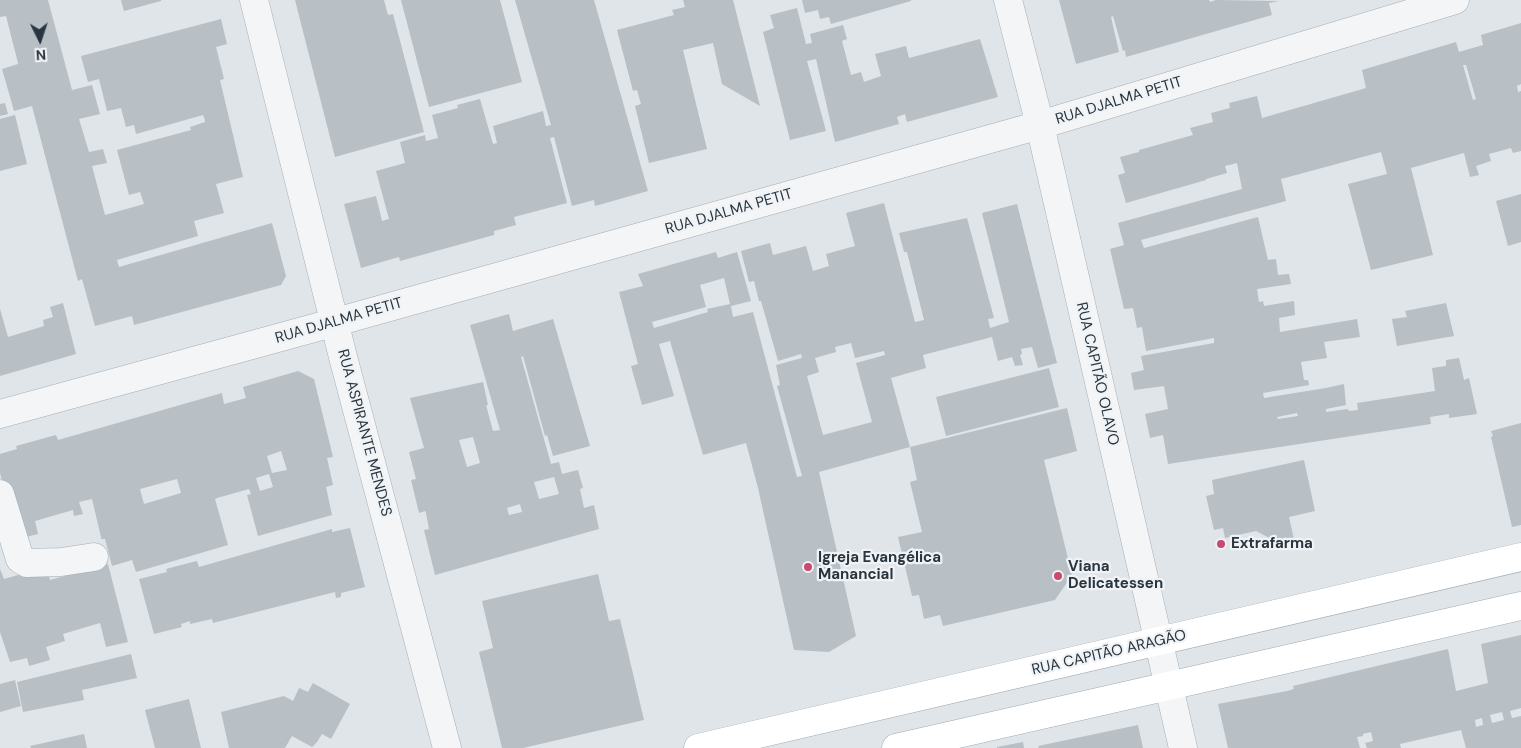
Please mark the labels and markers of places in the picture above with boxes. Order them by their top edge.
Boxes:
place label: Extrafarma [1231,535,1313,553]
marker: Extrafarma [1215,538,1227,550]
place label: Igreja Evangélica Manancial [818,549,941,584]
place label: Viana Delicatessen [1068,558,1163,593]
marker: Igreja Evangélica Manancial [802,561,814,573]
marker: Viana Delicatessen [1052,570,1064,582]

